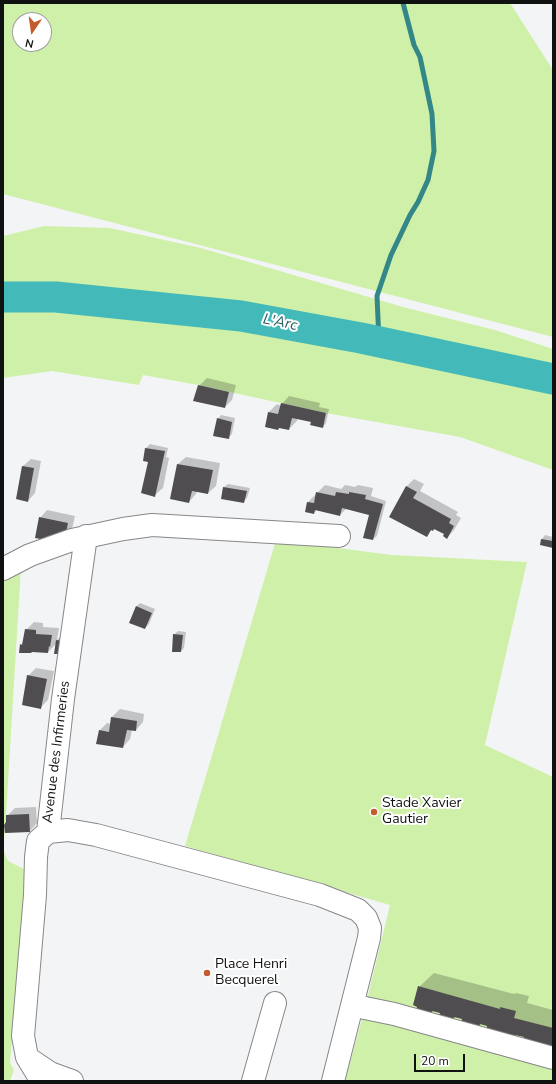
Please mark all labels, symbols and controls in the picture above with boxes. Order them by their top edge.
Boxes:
north arrow [12,12,52,52]
text: N [24,35,35,51]
water label: L'Arc [261,311,299,335]
street label: Avenue des Infirmeries [40,680,74,824]
place label: Stade Xavier Gautier [382,796,461,828]
marker: Stade Xavier Gautier [369,807,379,817]
place label: Place Henri Becquerel [215,957,287,990]
marker: Place Henri Becquerel [202,968,212,978]
scale bar [416,1046,467,1072]
text: 20 m [421,1053,449,1069]

